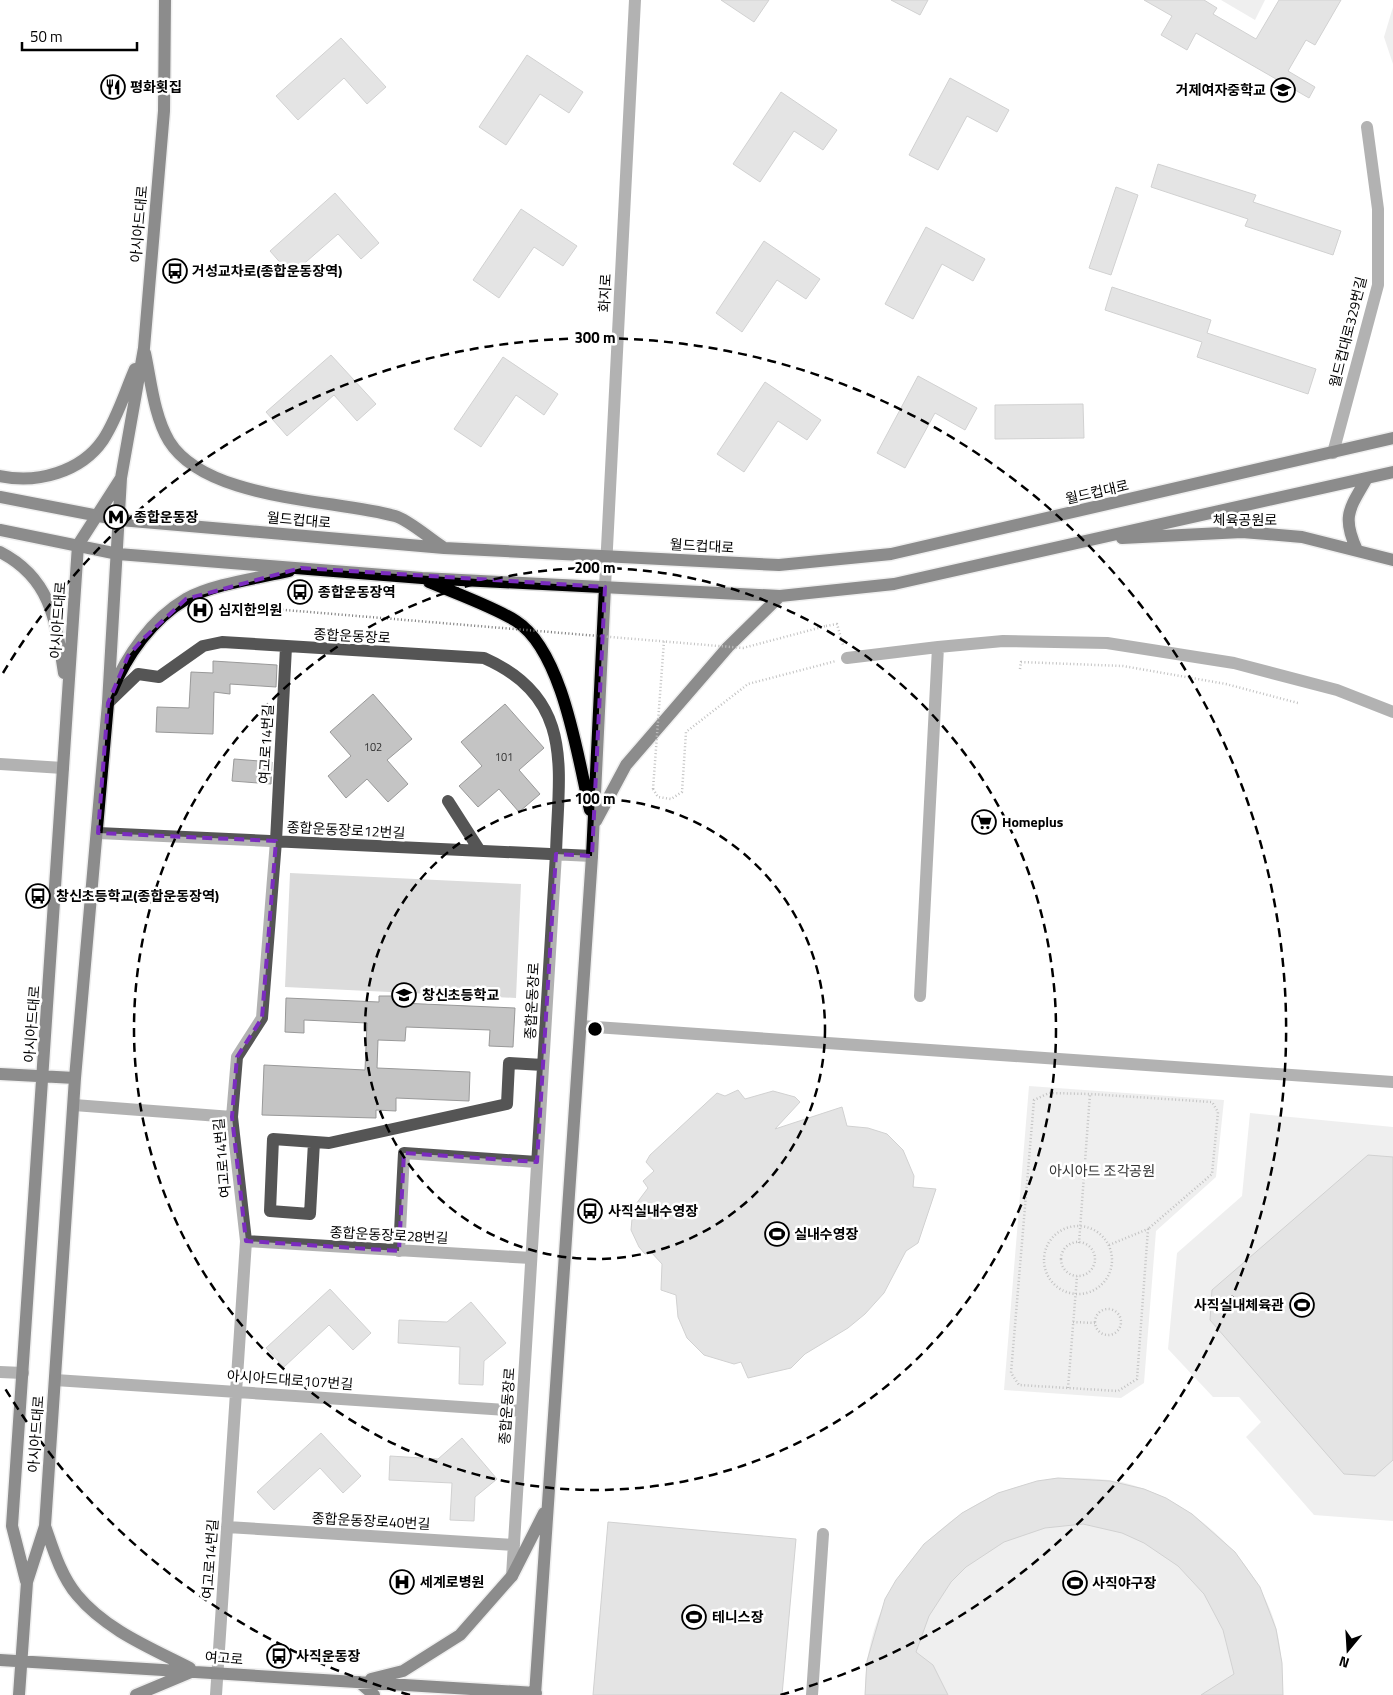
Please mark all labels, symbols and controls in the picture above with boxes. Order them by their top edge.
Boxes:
scale bar [22,20,138,52]
text: 50 m [30,25,63,48]
restaurant icon: 평화횟집 [100,74,126,100]
place label: 평화횟집 [130,76,182,97]
school or university icon: 거제여자중학교 [1270,77,1296,103]
place label: 거제여자중학교 [1176,79,1266,100]
street label: 아시아드대로 [125,184,152,263]
bus stop icon: 거성교차로(종합운동장역) [162,258,188,284]
place label: 거성교차로(종합운동장역) [192,260,342,281]
street label: 화지로 [593,273,616,313]
street label: 월드컵대로329번길 [1324,274,1371,390]
text: 300 m [574,326,616,349]
street label: 월드컵대로 [1063,474,1131,509]
metro station icon: 종합운동장 [103,504,129,530]
place label: 종합운동장 [134,506,199,527]
street label: 월드컵대로 [266,506,332,533]
street label: 체육공원로 [1213,509,1277,530]
street label: 월드컵대로 [669,533,735,558]
text: 200 m [574,556,616,579]
bus stop icon: 종합운동장역 [287,579,313,605]
street label: 아시아드대로 [44,581,71,659]
place label: 종합운동장역 [318,581,395,602]
hospital icon: 심지한의원 [187,597,213,623]
place label: 심지한의원 [218,599,282,620]
street label: 종합운동장로 [313,623,391,648]
street label: 여고로14번길 [253,703,278,785]
house number: 102 [364,739,382,755]
house number: 101 [495,749,513,765]
text: 100 m [574,787,616,810]
supermarket icon: Homeplus [971,809,997,835]
place label: Homeplus [1002,811,1064,832]
street label: 종합운동장로12번길 [286,816,406,843]
bus stop icon: 창신초등학교(종합운동장역) [25,883,51,909]
place label: 창신초등학교(종합운동장역) [56,885,219,906]
street label: 종합운동장로 [519,962,544,1040]
school or university icon: 창신초등학교 [391,982,417,1008]
place label: 창신초등학교 [422,984,499,1005]
street label: 아시아드대로 [18,985,45,1063]
centre of rings [586,1020,604,1038]
street label: 여고로14번길 [208,1117,235,1199]
park label: 아시아드 조각공원 [1049,1160,1155,1181]
bus stop icon: 사직실내수영장 [577,1198,603,1224]
place label: 사직실내수영장 [608,1200,698,1221]
street label: 종합운동장로28번길 [329,1221,449,1248]
sports icon: 실내수영장 [764,1221,790,1247]
place label: 실내수영장 [794,1223,859,1244]
sports icon: 사직실내체육관 [1289,1292,1315,1318]
place label: 사직실내체육관 [1194,1294,1284,1315]
street label: 아시아드대로107번길 [226,1365,354,1394]
street label: 종합운동장로 [493,1367,520,1445]
street label: 아시아드대로 [22,1395,49,1473]
street label: 종합운동장로40번길 [311,1507,431,1534]
street label: 여고로14번길 [196,1518,223,1600]
hospital icon: 세계로병원 [389,1569,415,1595]
sports icon: 사직야구장 [1062,1570,1088,1596]
place label: 세계로병원 [420,1571,484,1592]
place label: 사직야구장 [1092,1572,1157,1593]
sports icon: 테니스장 [681,1604,707,1630]
place label: 테니스장 [712,1606,764,1627]
north arrow [1323,1625,1373,1675]
bus stop icon: 사직운동장 [266,1643,292,1669]
place label: 사직운동장 [296,1645,361,1666]
street label: 여고로 [204,1646,244,1669]
text: N [1336,1651,1352,1674]

